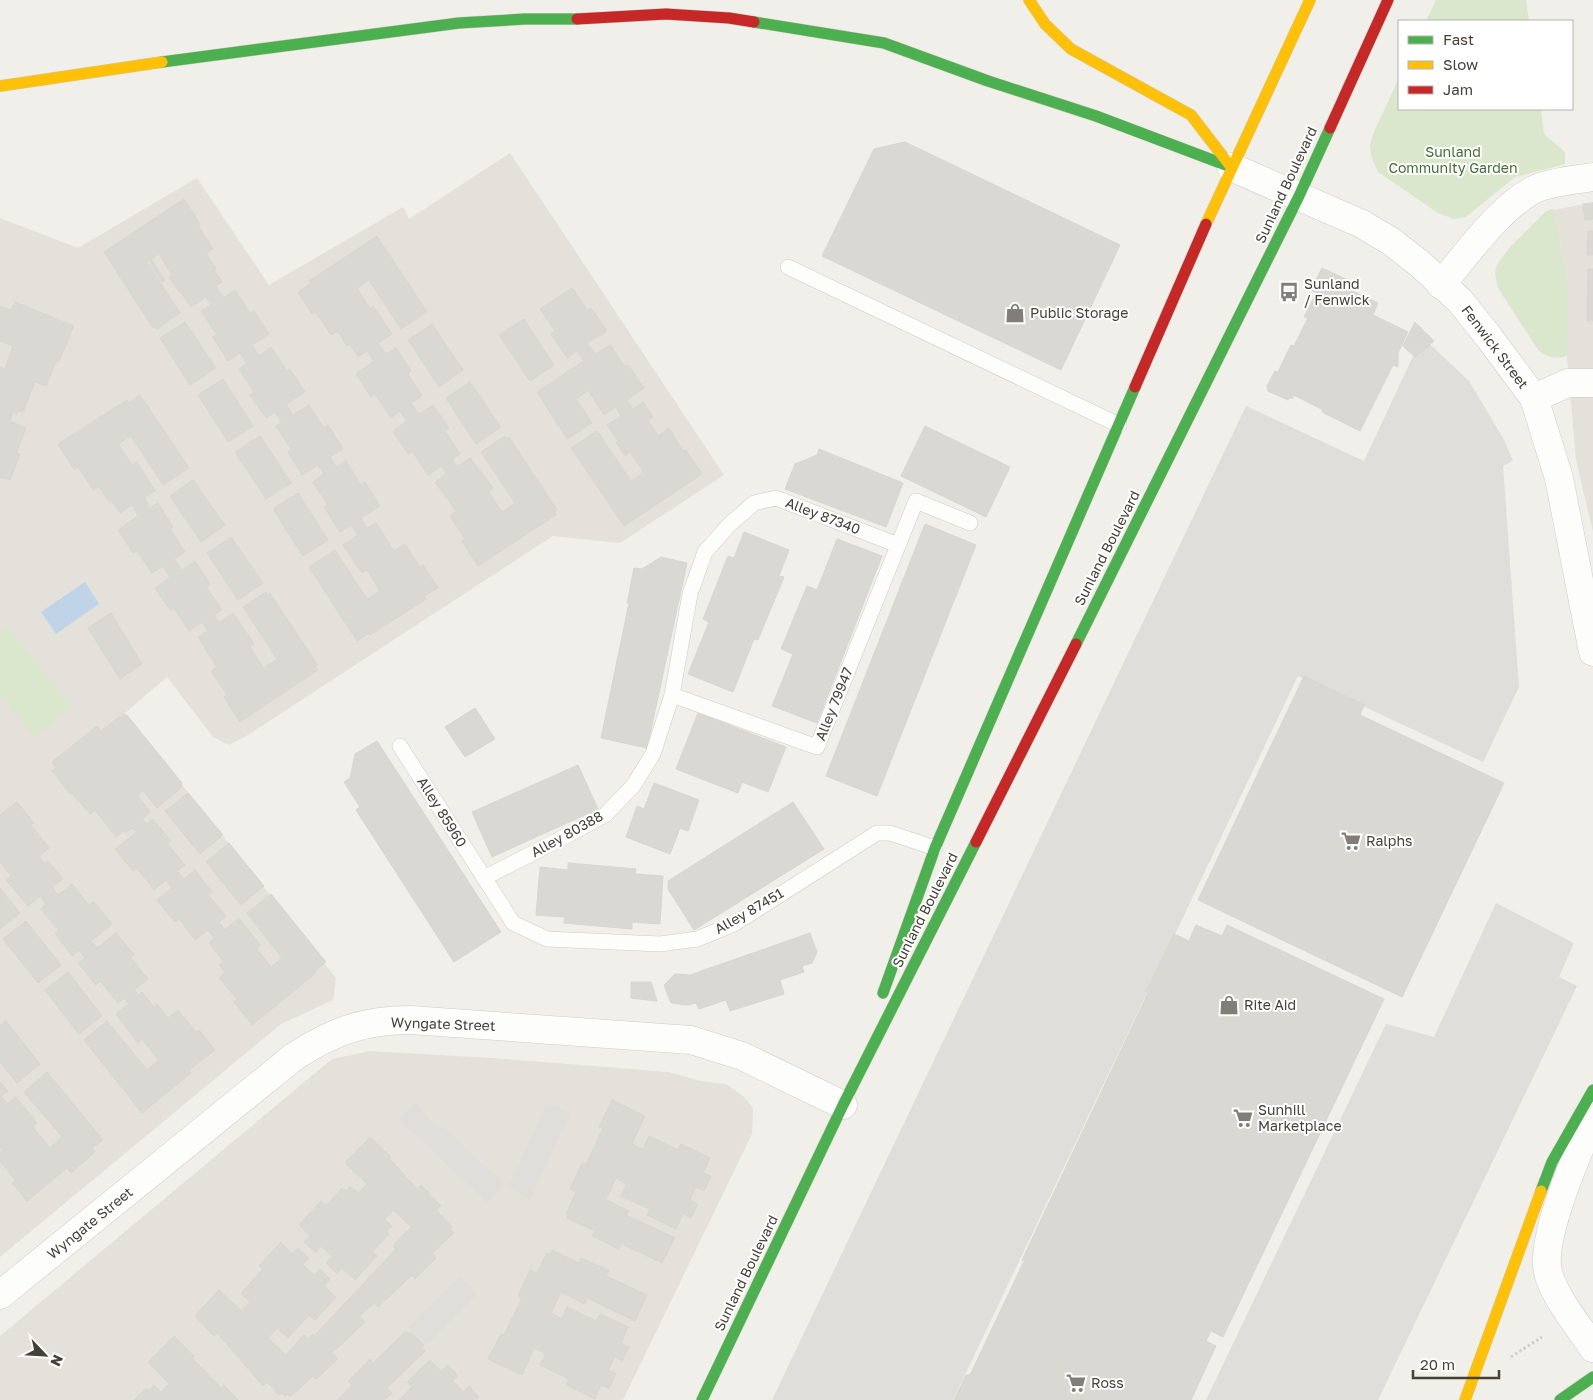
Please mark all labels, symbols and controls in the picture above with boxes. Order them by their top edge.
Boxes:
legend [1398,20,1573,110]
text: Fast [1443,30,1474,48]
text: Slow [1443,55,1478,73]
text: Jam [1443,80,1473,98]
street label: Sunland Boulevard [1251,124,1320,246]
park label: Sunland Community Garden [1388,143,1518,176]
place label: Sunland / Fenwick [1304,275,1370,308]
bus stop icon: Sunland / Fenwick [1278,281,1300,303]
shop icon: Public Storage [1004,302,1026,324]
street label: Fenwick Street [1458,302,1532,392]
place label: Public Storage [1030,304,1128,321]
street label: Sunland Boulevard [1070,487,1143,608]
street label: Alley 87340 [783,494,863,538]
street label: Alley 79947 [811,665,856,743]
street label: Alley 85960 [414,774,471,850]
street label: Alley 80388 [528,807,606,860]
supermarket icon: Ralphs [1340,830,1362,852]
place label: Ralphs [1366,832,1412,849]
street label: Sunland Boulevard [888,849,961,970]
street label: Alley 87451 [711,884,786,937]
shop icon: Rite Aid [1218,994,1240,1016]
place label: Rite Aid [1244,996,1296,1013]
street label: Wyngate Street [390,1013,496,1034]
place label: Sunhill Marketplace [1258,1101,1342,1134]
supermarket icon: Sunhill Marketplace [1232,1107,1254,1129]
street label: Wyngate Street [44,1183,136,1262]
street label: Sunland Boulevard [710,1212,781,1334]
north arrow [20,1330,70,1380]
scale bar [1413,1348,1499,1380]
text: N [47,1352,67,1369]
text: 20 m [1420,1355,1455,1373]
supermarket icon: Ross [1065,1372,1087,1394]
place label: Ross [1091,1374,1124,1391]

